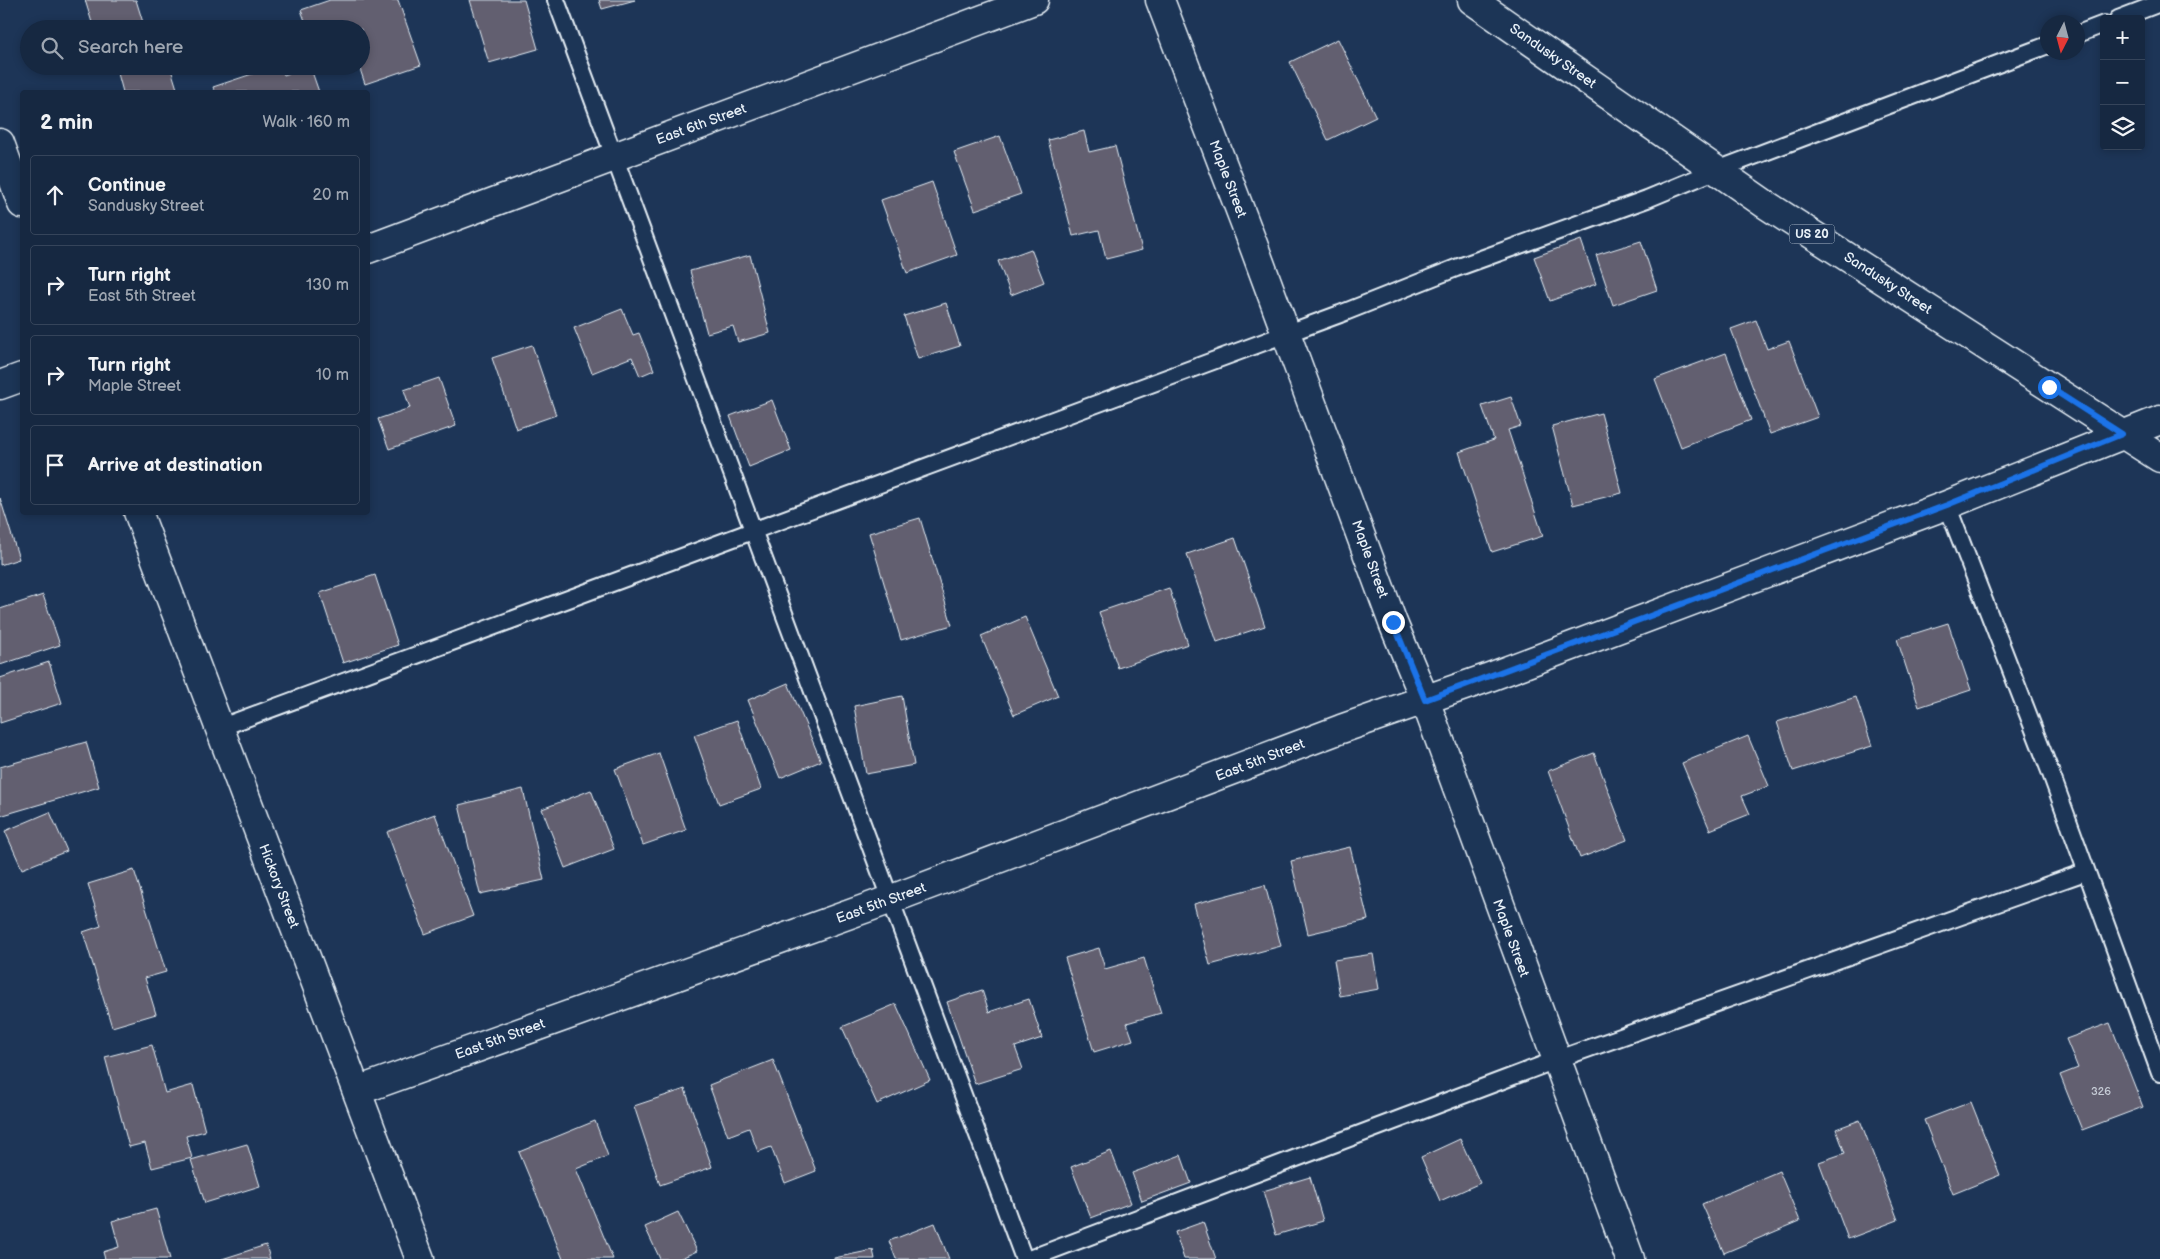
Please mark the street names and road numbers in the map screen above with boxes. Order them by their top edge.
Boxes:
street label: Sandusky Street [1507,20,1600,92]
street label: East 6th Street [654,100,749,148]
street label: Maple Street [1205,138,1251,221]
road number: US 20 [1790,224,1834,243]
street label: Sandusky Street [1841,248,1936,318]
street label: Maple Street [1348,518,1392,601]
street label: East 5th Street [1213,735,1308,785]
street label: Hickory Street [255,842,303,931]
street label: East 5th Street [834,879,929,927]
street label: Maple Street [1489,897,1533,980]
street label: East 5th Street [453,1015,548,1063]

